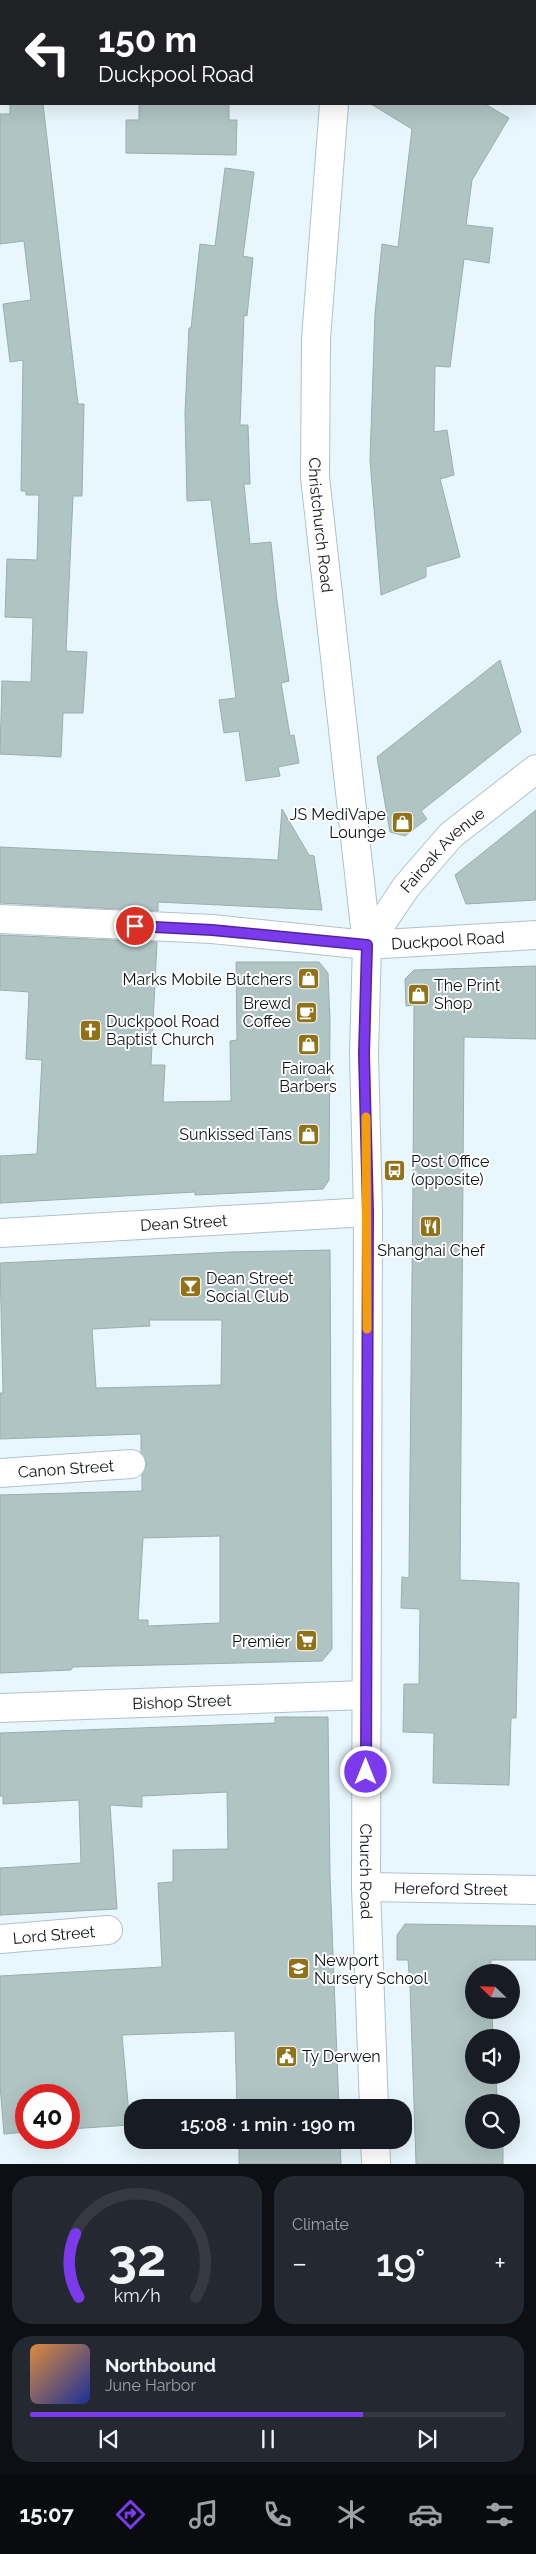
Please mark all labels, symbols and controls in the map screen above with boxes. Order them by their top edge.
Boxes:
text: 150 m [98,19,197,60]
icon: left [15,20,80,85]
text: Duckpool Road [98,61,254,87]
street label: Christchurch Road [305,457,337,594]
street label: Fairoak Avenue [396,803,488,896]
place label: JS MediVape Lounge [290,805,386,842]
shop icon: JS MediVape Lounge [390,811,414,835]
pin [114,905,156,947]
icon: arrive [121,912,149,940]
street label: Duckpool Road [391,927,505,953]
shop icon: Marks Mobile Butchers [296,967,320,991]
place label: Marks Mobile Butchers [123,970,292,989]
place label: The Print Shop [434,976,501,1013]
shop icon: The Print Shop [406,982,430,1006]
place label: Brewd Coffee [243,994,291,1031]
cafe icon: Brewd Coffee [295,1000,319,1024]
place label: Duckpool Road Baptist Church [106,1012,219,1049]
church icon: Duckpool Road Baptist Church [78,1018,102,1042]
shop icon: Fairoak Barbers [296,1032,320,1056]
place label: Fairoak Barbers [279,1059,337,1096]
shop icon: Sunkissed Tans [296,1122,320,1146]
place label: Sunkissed Tans [179,1125,292,1144]
place label: Post Office (opposite) [411,1152,489,1189]
bus stop icon: Post Office (opposite) [383,1158,407,1182]
street label: Dean Street [140,1211,229,1234]
restaurant icon: Shanghai Chef [419,1214,443,1238]
place label: Shanghai Chef [377,1241,485,1260]
place label: Dean Street Social Club [206,1269,294,1306]
bar icon: Dean Street Social Club [178,1275,202,1299]
street label: Canon Street [17,1456,115,1481]
supermarket icon: Premier [294,1629,318,1653]
place label: Premier [232,1632,290,1651]
street label: Bishop Street [132,1690,232,1713]
position arrow [339,1745,391,1797]
street label: Church Road [356,1823,377,1920]
street label: Hereford Street [394,1878,509,1899]
street label: Lord Street [12,1922,96,1947]
place label: Newport Nursery School [314,1951,428,1988]
school or university icon: Newport Nursery School [286,1957,310,1981]
north arrow [465,1964,520,2019]
map controls [465,1964,520,2149]
button: sound [465,2029,520,2084]
public building icon: Ty Derwen [274,2044,298,2068]
place label: Ty Derwen [302,2047,381,2066]
speed limit sign: 40 [15,2084,80,2149]
button: search [465,2094,520,2149]
text: 15:08 · 1 min · 190 m [181,2113,355,2135]
text: Climate [292,2215,349,2234]
text: 32 [108,2227,166,2288]
text: 19° [376,2240,426,2285]
text: − [292,2247,307,2280]
text: + [494,2247,506,2280]
text: km/h [113,2285,161,2306]
text: Northbound [105,2354,216,2376]
text: June Harbor [105,2376,196,2395]
icon: previous [95,2425,123,2453]
icon: pause [254,2425,282,2453]
icon: next [413,2425,441,2453]
icon: directions [113,2497,148,2532]
icon: music [186,2497,221,2532]
icon: phone [260,2497,295,2532]
icon: climate [334,2497,369,2532]
icon: car [408,2497,443,2532]
icon: filters [482,2497,517,2532]
text: 15:07 [19,2501,74,2527]

